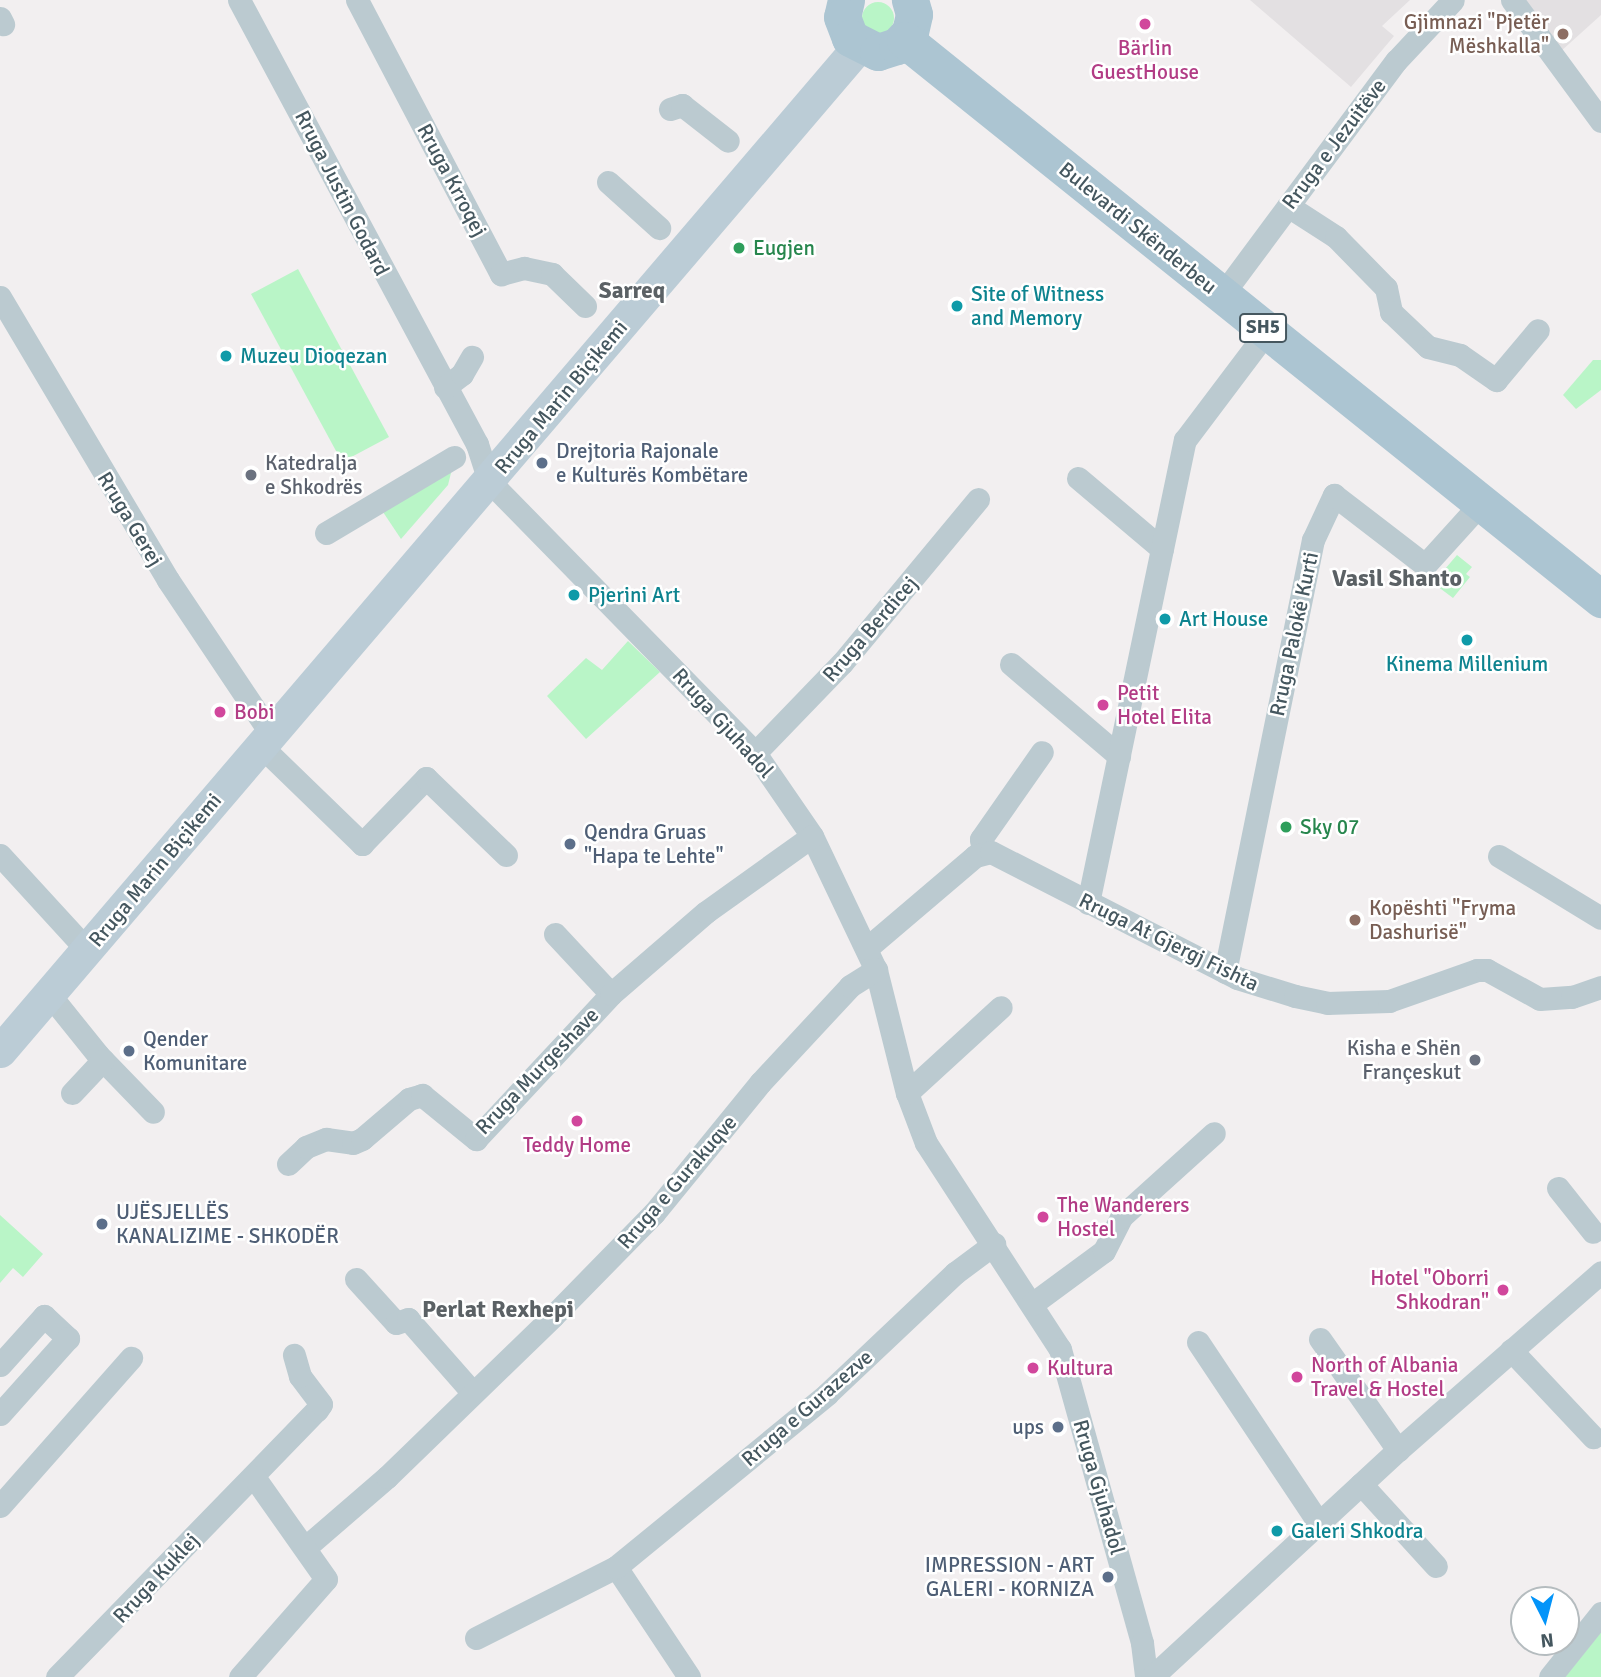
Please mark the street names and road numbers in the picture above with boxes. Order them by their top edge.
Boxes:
street label: Rruga e Jezuitëve [1277,74,1391,214]
street label: Rruga Justin Godard [289,106,395,280]
street label: Rruga Krroqej [412,119,492,241]
street label: Bulevardi Skënderbeu [1054,157,1222,299]
road number: SH5 [1238,312,1288,344]
street label: Rruga Marin Biçikemi [489,315,633,479]
street label: Rruga Gerej [92,467,168,571]
street label: Rruga Palokë Kurti [1264,550,1324,718]
street label: Rruga Berdicej [817,571,923,687]
street label: Rruga Gjuhadol [667,663,779,783]
street label: Rruga Marin Biçikemi [83,788,227,952]
street label: Rruga At Gjergj Fishta [1075,888,1263,996]
street label: Rruga Murgeshave [470,1002,604,1140]
street label: Rruga e Gurakuqve [612,1110,742,1254]
street label: Rruga e Gurazezve [736,1344,878,1472]
street label: Rruga Gjuhadol [1068,1417,1130,1557]
street label: Rruga Kuklej [108,1528,204,1628]

